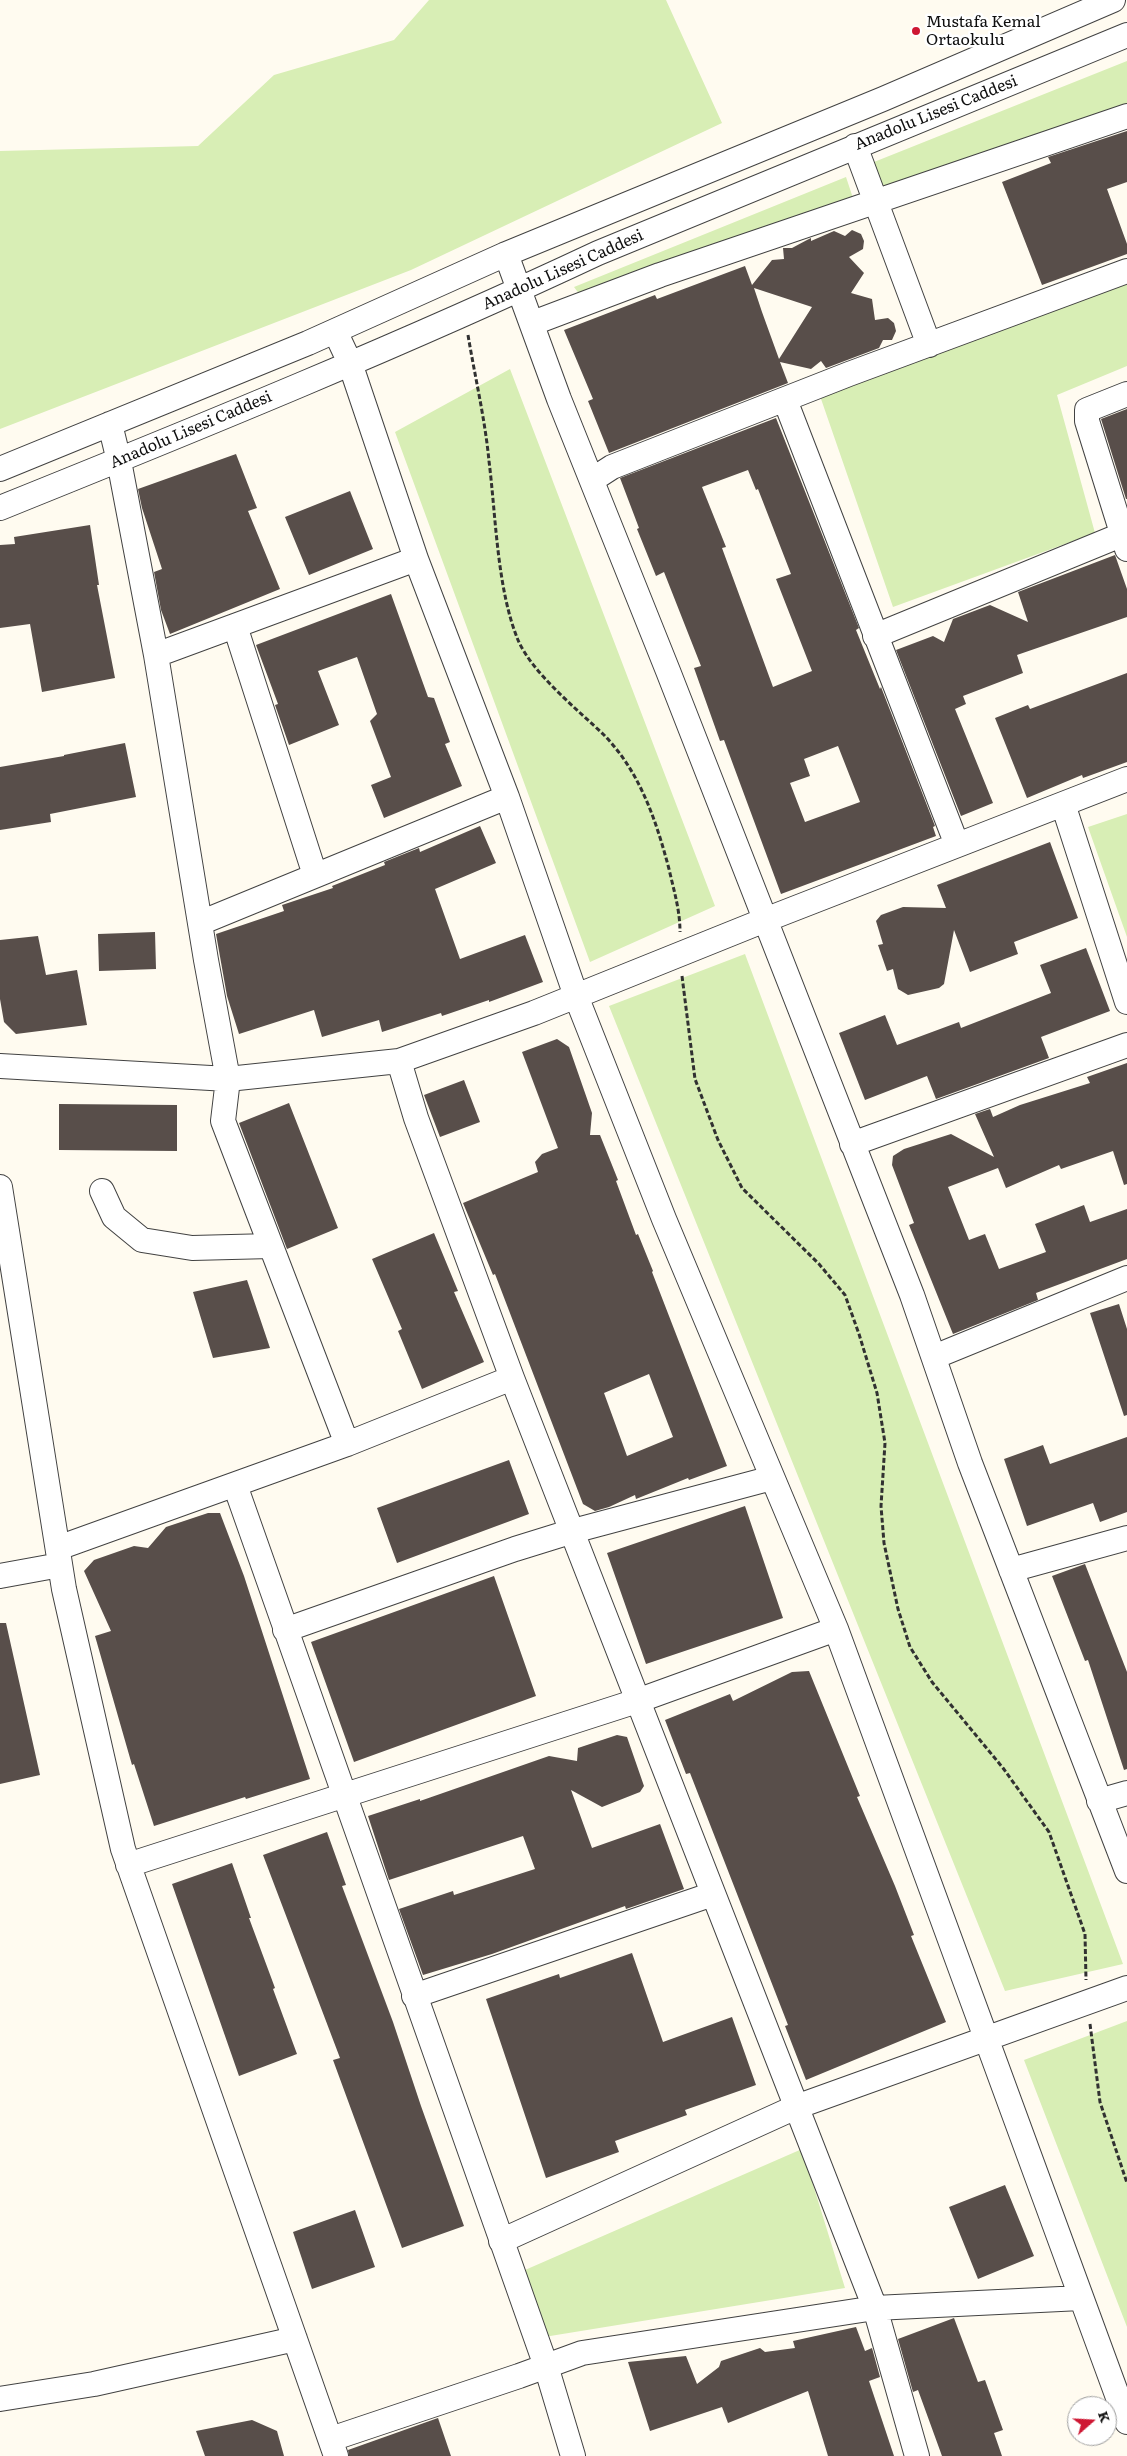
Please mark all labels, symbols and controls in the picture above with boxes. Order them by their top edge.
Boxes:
place label: Mustafa Kemal Ortaokulu [926,12,1041,50]
marker: Mustafa Kemal Ortaokulu [910,25,922,37]
street label: Anadolu Lisesi Caddesi [852,72,1020,154]
street label: Anadolu Lisesi Caddesi [480,226,646,314]
street label: Anadolu Lisesi Caddesi [107,387,275,473]
north arrow [1067,2396,1117,2446]
text: K [1094,2408,1116,2425]

